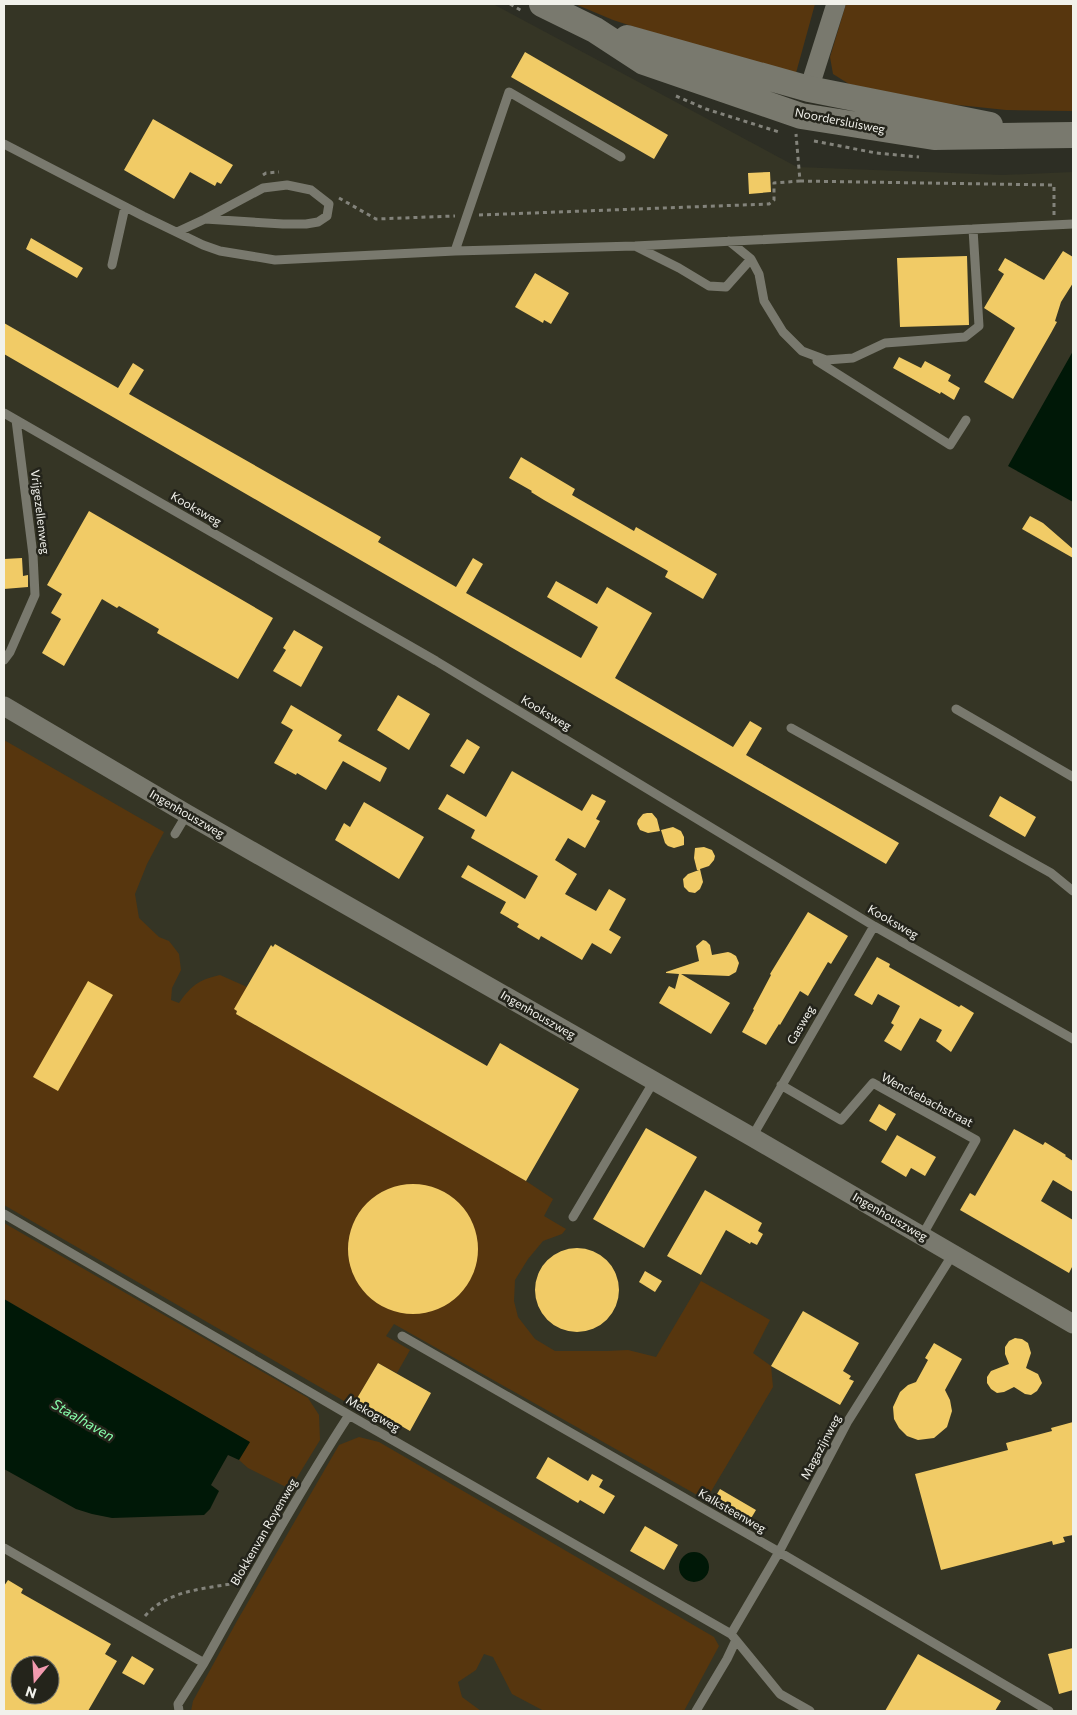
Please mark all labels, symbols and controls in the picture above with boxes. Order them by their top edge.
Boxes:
street label: Noordersluisweg [794,104,887,136]
street label: Vrijgezellenweg [29,469,53,555]
street label: Kooksweg [169,488,225,528]
street label: Kooksweg [519,692,575,733]
street label: Ingenhouszweg [148,786,228,840]
street label: Kooksweg [866,901,922,941]
street label: Ingenhouszweg [499,987,579,1041]
street label: Gasweg [783,1002,817,1046]
street label: Wenckebachstraat [879,1069,976,1129]
street label: Ingenhouszweg [851,1189,931,1243]
street label: Mekogweg [344,1392,403,1434]
water label: Staalhaven [49,1395,118,1444]
street label: Magazijnweg [797,1411,843,1481]
street label: Blokkenvan Royenweg [227,1475,300,1587]
street label: Kalksteenweg [696,1485,769,1535]
north arrow [10,1655,60,1705]
text: N [23,1683,38,1703]

